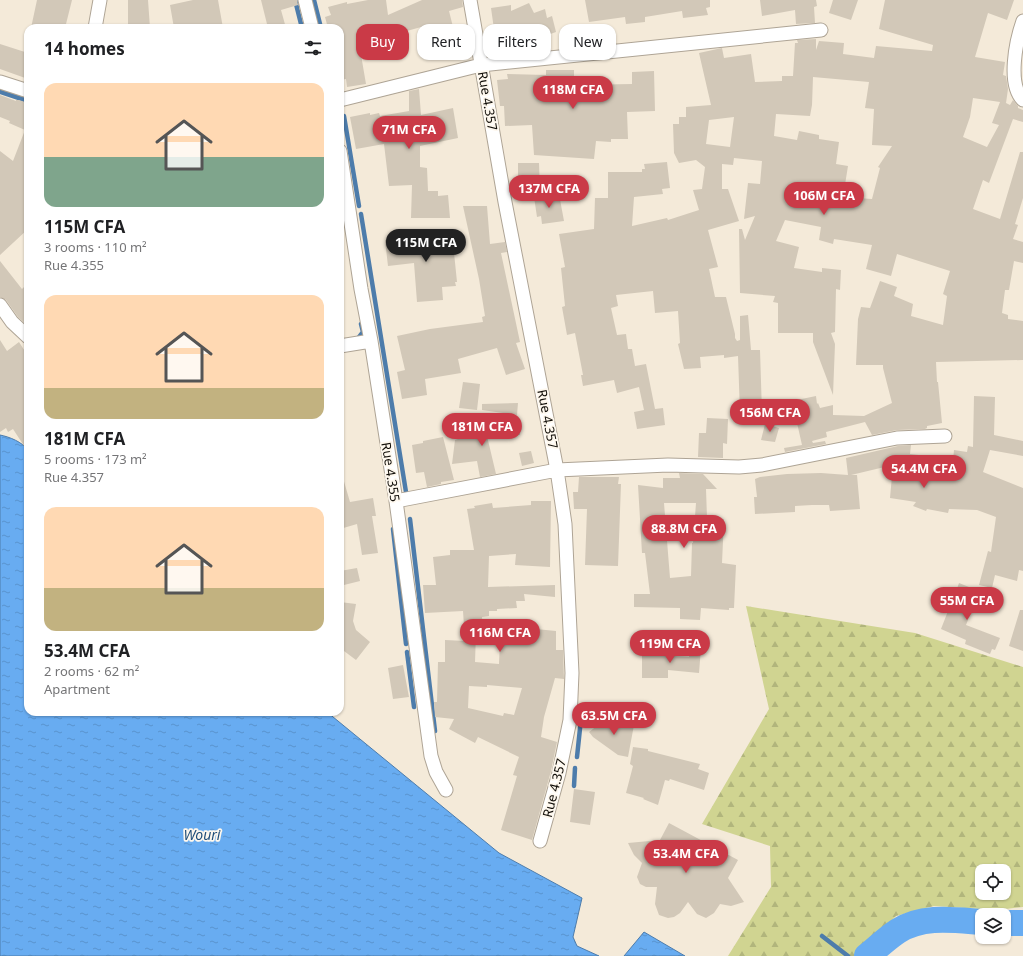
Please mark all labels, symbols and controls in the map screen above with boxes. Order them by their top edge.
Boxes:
chip: Buy [356,24,409,60]
chip: Rent [417,24,475,60]
chip: Filters [483,24,551,60]
chip: New [559,24,616,60]
text: 14 homes [44,37,125,60]
icon: filters [302,37,324,59]
street label: Rue 4.357 [474,70,502,132]
pin: 118M CFA [532,76,614,110]
text: 118M CFA [542,80,604,98]
icon: home [148,109,220,181]
pin: 71M CFA [372,116,446,150]
text: 71M CFA [382,120,436,138]
pin: 137M CFA [508,175,590,209]
text: 137M CFA [518,179,580,197]
pin: 106M CFA [783,182,865,216]
text: 106M CFA [793,186,855,204]
text: 115M CFA [44,215,125,238]
pin: 115M CFA [385,229,467,263]
text: 115M CFA [395,233,457,251]
text: 3 rooms · 110 m² [44,238,147,256]
text: Rue 4.355 [44,256,104,274]
icon: home [148,321,220,393]
street label: Rue 4.357 [533,388,563,450]
pin: 156M CFA [729,399,811,433]
text: 156M CFA [739,403,801,421]
pin: 181M CFA [441,413,523,447]
text: 181M CFA [451,417,513,435]
text: 181M CFA [44,427,125,450]
street label: Rue 4.355 [377,441,405,503]
text: 5 rooms · 173 m² [44,450,147,468]
pin: 54.4M CFA [878,455,970,489]
text: 54.4M CFA [891,459,957,477]
text: Rue 4.357 [44,468,104,486]
pin: 88.8M CFA [638,515,730,549]
text: 88.8M CFA [651,519,717,537]
icon: home [148,533,220,605]
pin: 55M CFA [930,587,1004,621]
text: 55M CFA [940,591,994,609]
pin: 116M CFA [459,619,541,653]
text: 116M CFA [469,623,531,641]
pin: 119M CFA [629,630,711,664]
text: 119M CFA [639,634,701,652]
text: 53.4M CFA [44,639,130,662]
text: 2 rooms · 62 m² [44,662,139,680]
text: Apartment [44,680,110,698]
pin: 63.5M CFA [568,702,660,736]
text: 63.5M CFA [581,706,647,724]
street label: Rue 4.357 [538,757,570,819]
water label: Wouri [184,825,221,844]
pin: 53.4M CFA [640,840,732,874]
text: 53.4M CFA [653,844,719,862]
map controls [975,864,1011,944]
button: locate [975,864,1011,900]
button: layers [975,908,1011,944]

